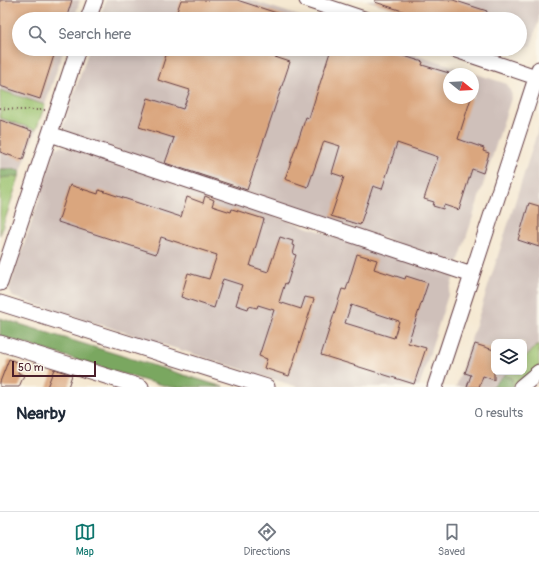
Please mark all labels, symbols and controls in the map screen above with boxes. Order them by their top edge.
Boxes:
search box [12,12,527,56]
icon: search [26,23,48,45]
text: Search here [58,25,131,44]
north arrow [443,68,479,104]
map controls [491,339,527,375]
button: layers [491,339,527,375]
scale bar [12,359,96,378]
text: 50 m [18,361,44,374]
text: Nearby [16,403,65,424]
text: 0 results [474,405,523,421]
tab: Map [74,521,96,558]
tab: Directions [244,521,290,558]
tab: Saved [438,521,465,558]

